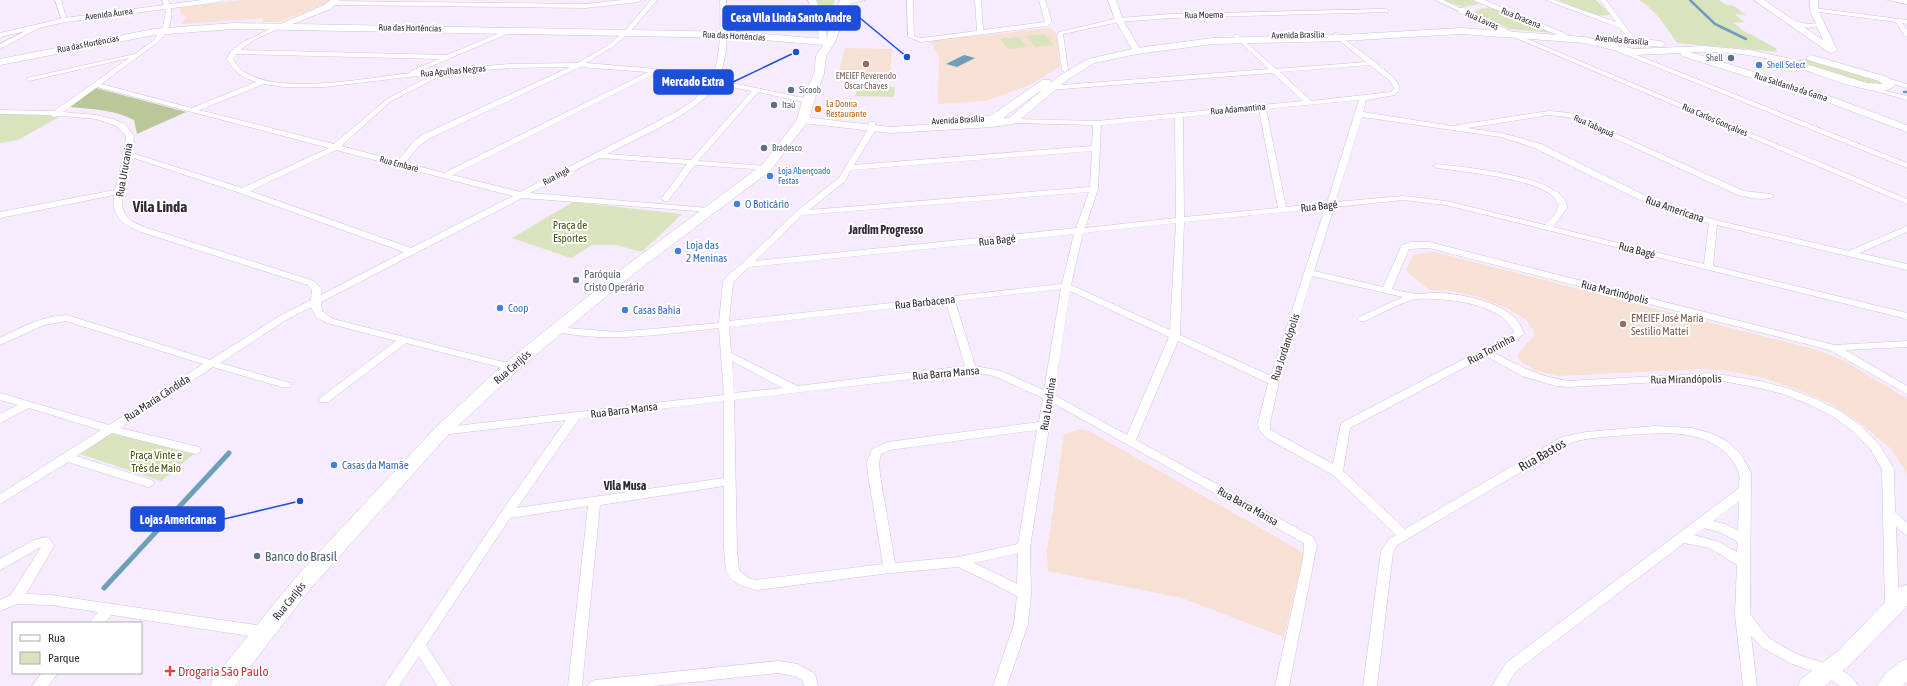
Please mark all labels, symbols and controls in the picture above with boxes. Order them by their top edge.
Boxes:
street label: Avenida Áurea [85,6,133,22]
callout: Cesa Vila Linda Santo Andre [723,6,860,30]
street label: Rua Dracena [1500,6,1542,30]
street label: Rua Lavras [1464,8,1500,32]
street label: Rua Moema [1184,10,1224,20]
text: Cesa Vila Linda Santo Andre [731,11,852,25]
street label: Rua das Hortências [378,22,442,34]
street label: Rua das Hortências [702,29,766,43]
street label: Avenida Brasília [1271,30,1325,40]
street label: Rua das Hortências [56,33,120,55]
street label: Avenida Brasília [1595,33,1649,47]
place label: Shell [1706,53,1724,63]
marker: Shell [1726,53,1736,63]
marker: EMEIEF Reverendo Oscar Chaves [861,59,871,69]
marker: Shell Select [1754,60,1764,70]
place label: Shell Select [1767,60,1806,70]
street label: Rua Agulhas Negras [420,63,486,79]
callout: Mercado Extra [654,70,733,94]
street label: Rua Saldanha da Gama [1753,70,1829,104]
place label: EMEIEF Reverendo Oscar Chaves [836,71,896,91]
text: Mercado Extra [662,75,725,89]
marker: Sicoob [786,85,796,95]
place label: Sicoob [799,85,821,95]
place label: La Donna Restaurante [826,99,867,119]
marker: Itaú [769,100,779,110]
place label: Itaú [782,100,795,110]
street label: Rua Adamantina [1210,102,1266,116]
street label: Rua Carlos Gonçalves [1681,102,1749,138]
marker: La Donna Restaurante [813,104,823,114]
street label: Rua Tabapuã [1572,113,1616,139]
street label: Avenida Brasília [931,114,985,126]
street label: Rua Urucania [113,142,135,198]
marker: Bradesco [759,143,769,153]
place label: Bradesco [772,143,802,153]
street label: Rua Embaré [378,154,420,174]
street label: Rua Ingá [541,165,571,187]
place label: Loja Abençoado Festas [778,166,831,186]
marker: Loja Abençoado Festas [765,171,775,181]
street label: Rua Americana [1644,193,1706,225]
district label: Vila Linda [132,198,187,215]
place label: O Boticário [745,198,789,210]
street label: Rua Bagé [1300,198,1338,214]
marker: O Boticário [732,199,742,209]
park label: Praça de Esportes [553,219,587,244]
district label: Jardim Progresso [847,223,924,237]
street label: Rua Bagé [978,232,1016,248]
place label: Loja das 2 Meninas [686,239,727,264]
street label: Rua Bagé [1617,240,1657,260]
marker: Loja das 2 Meninas [673,246,683,256]
place label: Paróquia Cristo Operário [584,268,644,293]
marker: Paróquia Cristo Operário [571,275,581,285]
street label: Rua Martinópolis [1580,278,1650,306]
street label: Rua Barbacena [894,293,956,311]
place label: Coop [508,302,529,314]
marker: Coop [495,303,505,313]
place label: Casas Bahia [633,304,681,316]
marker: Casas Bahia [620,305,630,315]
street label: Rua Jordanópolis [1268,312,1302,382]
place label: EMEIEF José Maria Sestilio Mattei [1631,312,1704,337]
marker: EMEIEF José Maria Sestilio Mattei [1618,319,1628,329]
street label: Rua Torrinha [1465,332,1517,366]
street label: Rua Carijós [491,348,533,386]
street label: Rua Barra Mansa [912,364,980,382]
street label: Rua Maria Cândida [122,372,192,424]
street label: Rua Mirandópolis [1650,372,1722,386]
street label: Rua Londrina [1038,377,1058,431]
street label: Rua Barra Mansa [590,400,658,420]
street label: Rua Bastos [1516,435,1568,474]
park label: Praça Vinte e Três de Maio [130,449,182,474]
place label: Casas da Mamãe [342,459,409,471]
marker: Casas da Mamãe [329,460,339,470]
district label: Vila Musa [603,479,647,493]
street label: Rua Barra Mansa [1216,484,1280,528]
callout: Lojas Americanas [131,507,224,531]
text: Lojas Americanas [140,513,217,527]
place label: Banco do Brasil [265,549,338,564]
marker: Banco do Brasil [252,551,262,561]
street label: Rua Carijós [270,580,308,622]
legend [12,622,142,674]
text: Rua [48,631,65,645]
text: Parque [48,651,80,665]
place label: Drogaria São Paulo [178,664,269,679]
marker: Drogaria São Paulo [165,666,175,676]

